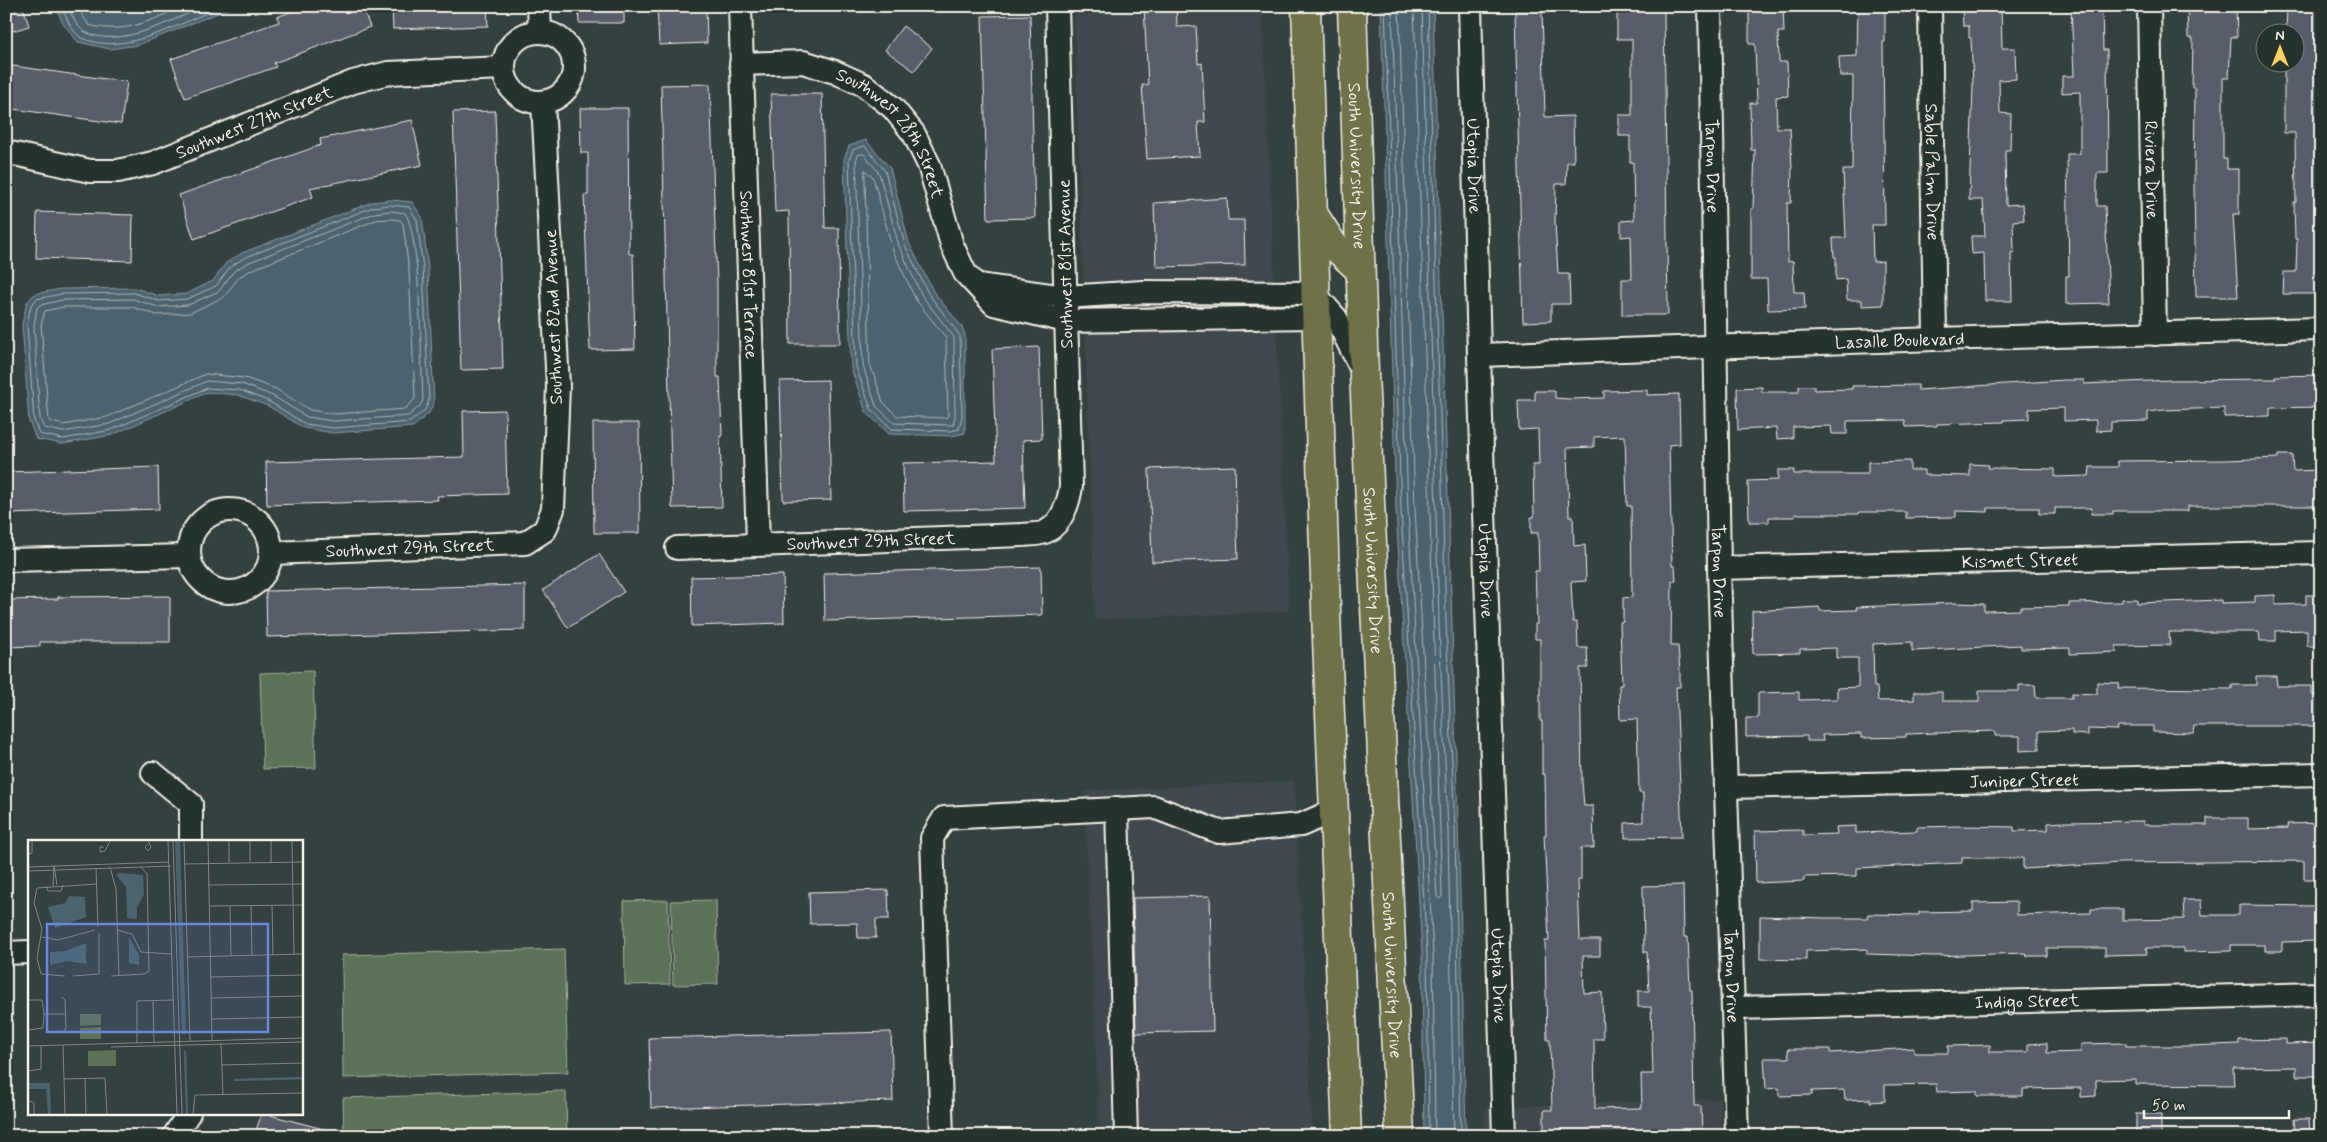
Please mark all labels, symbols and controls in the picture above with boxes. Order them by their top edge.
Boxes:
north arrow [2254,22,2304,72]
text: N [2275,27,2285,45]
street label: Southwest 28th Street [832,63,949,202]
street label: Southwest 27th Street [172,80,337,166]
street label: South University Drive [1342,82,1371,250]
street label: Sable Palm Drive [1918,103,1945,241]
street label: Utopia Drive [1460,118,1486,214]
street label: Tarpon Drive [1699,119,1724,213]
street label: Riviera Drive [2138,120,2164,220]
street label: Southwest 81st Avenue [1053,179,1079,349]
street label: Southwest 81st Terrace [733,190,763,360]
street label: Southwest 82nd Avenue [539,229,569,405]
street label: Lasalle Boulevard [1835,327,1965,356]
street label: South University Drive [1356,487,1388,654]
street label: Utopia Drive [1471,523,1498,619]
street label: Tarpon Drive [1705,524,1732,618]
street label: Southwest 29th Street [786,527,956,557]
street label: Southwest 29th Street [325,533,495,564]
street label: Kismet Street [1961,548,2079,575]
street label: Juniper Street [1969,768,2079,795]
inset map [28,840,302,1114]
street label: South University Drive [1375,891,1407,1059]
street label: Utopia Drive [1484,927,1511,1024]
street label: Tarpon Drive [1717,928,1744,1023]
street label: Indigo Street [1974,989,2080,1015]
scale bar [2144,1087,2290,1119]
text: 50 m [2152,1096,2186,1116]

